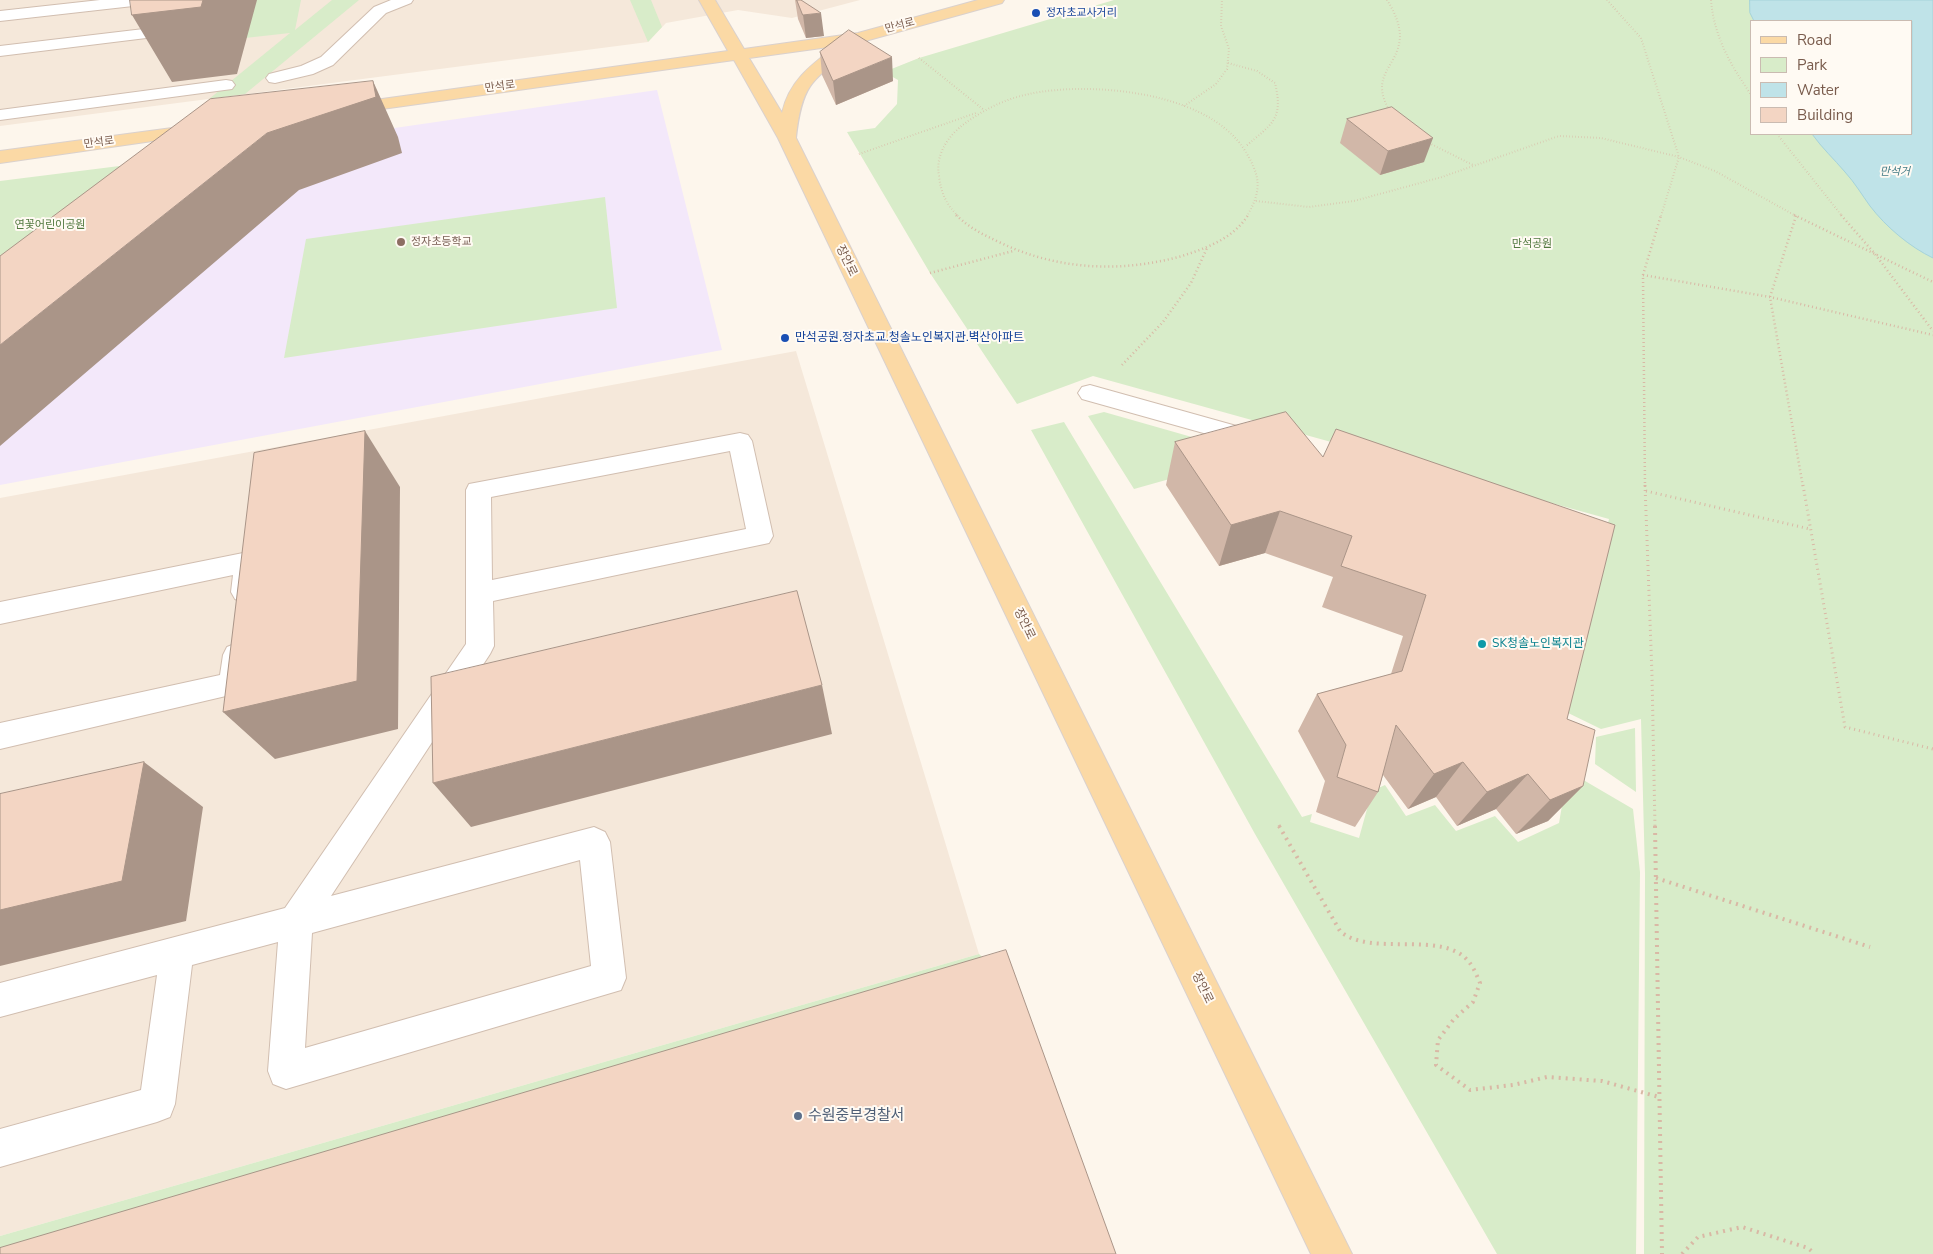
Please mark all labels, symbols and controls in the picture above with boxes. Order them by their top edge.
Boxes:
place label: 정자초교사거리 [1046,6,1117,20]
marker: 정자초교사거리 [1030,7,1042,19]
street label: 만석로 [884,16,916,36]
legend [1750,20,1913,135]
text: Road [1797,30,1832,50]
text: Park [1797,55,1827,75]
street label: 만석로 [484,78,516,96]
text: Water [1797,80,1839,100]
text: Building [1797,105,1853,125]
street label: 만석로 [83,134,115,152]
water label: 만석거 [1880,165,1910,179]
park label: 연꽃어린이공원 [15,218,85,232]
place label: 정자초등학교 [411,235,472,249]
marker: 정자초등학교 [395,236,407,248]
park label: 만석공원 [1512,237,1552,251]
street label: 장안로 [832,243,860,279]
place label: 만석공원.정자초교.청솔노인복지관.벽산아파트 [795,331,1024,345]
marker: 만석공원.정자초교.청솔노인복지관.벽산아파트 [779,332,791,344]
street label: 장안로 [1010,606,1038,642]
place label: SK청솔노인복지관 [1492,637,1584,651]
marker: SK청솔노인복지관 [1476,638,1488,650]
street label: 장안로 [1188,970,1216,1006]
place label: 수원중부경찰서 [808,1107,905,1125]
marker: 수원중부경찰서 [792,1110,804,1122]

